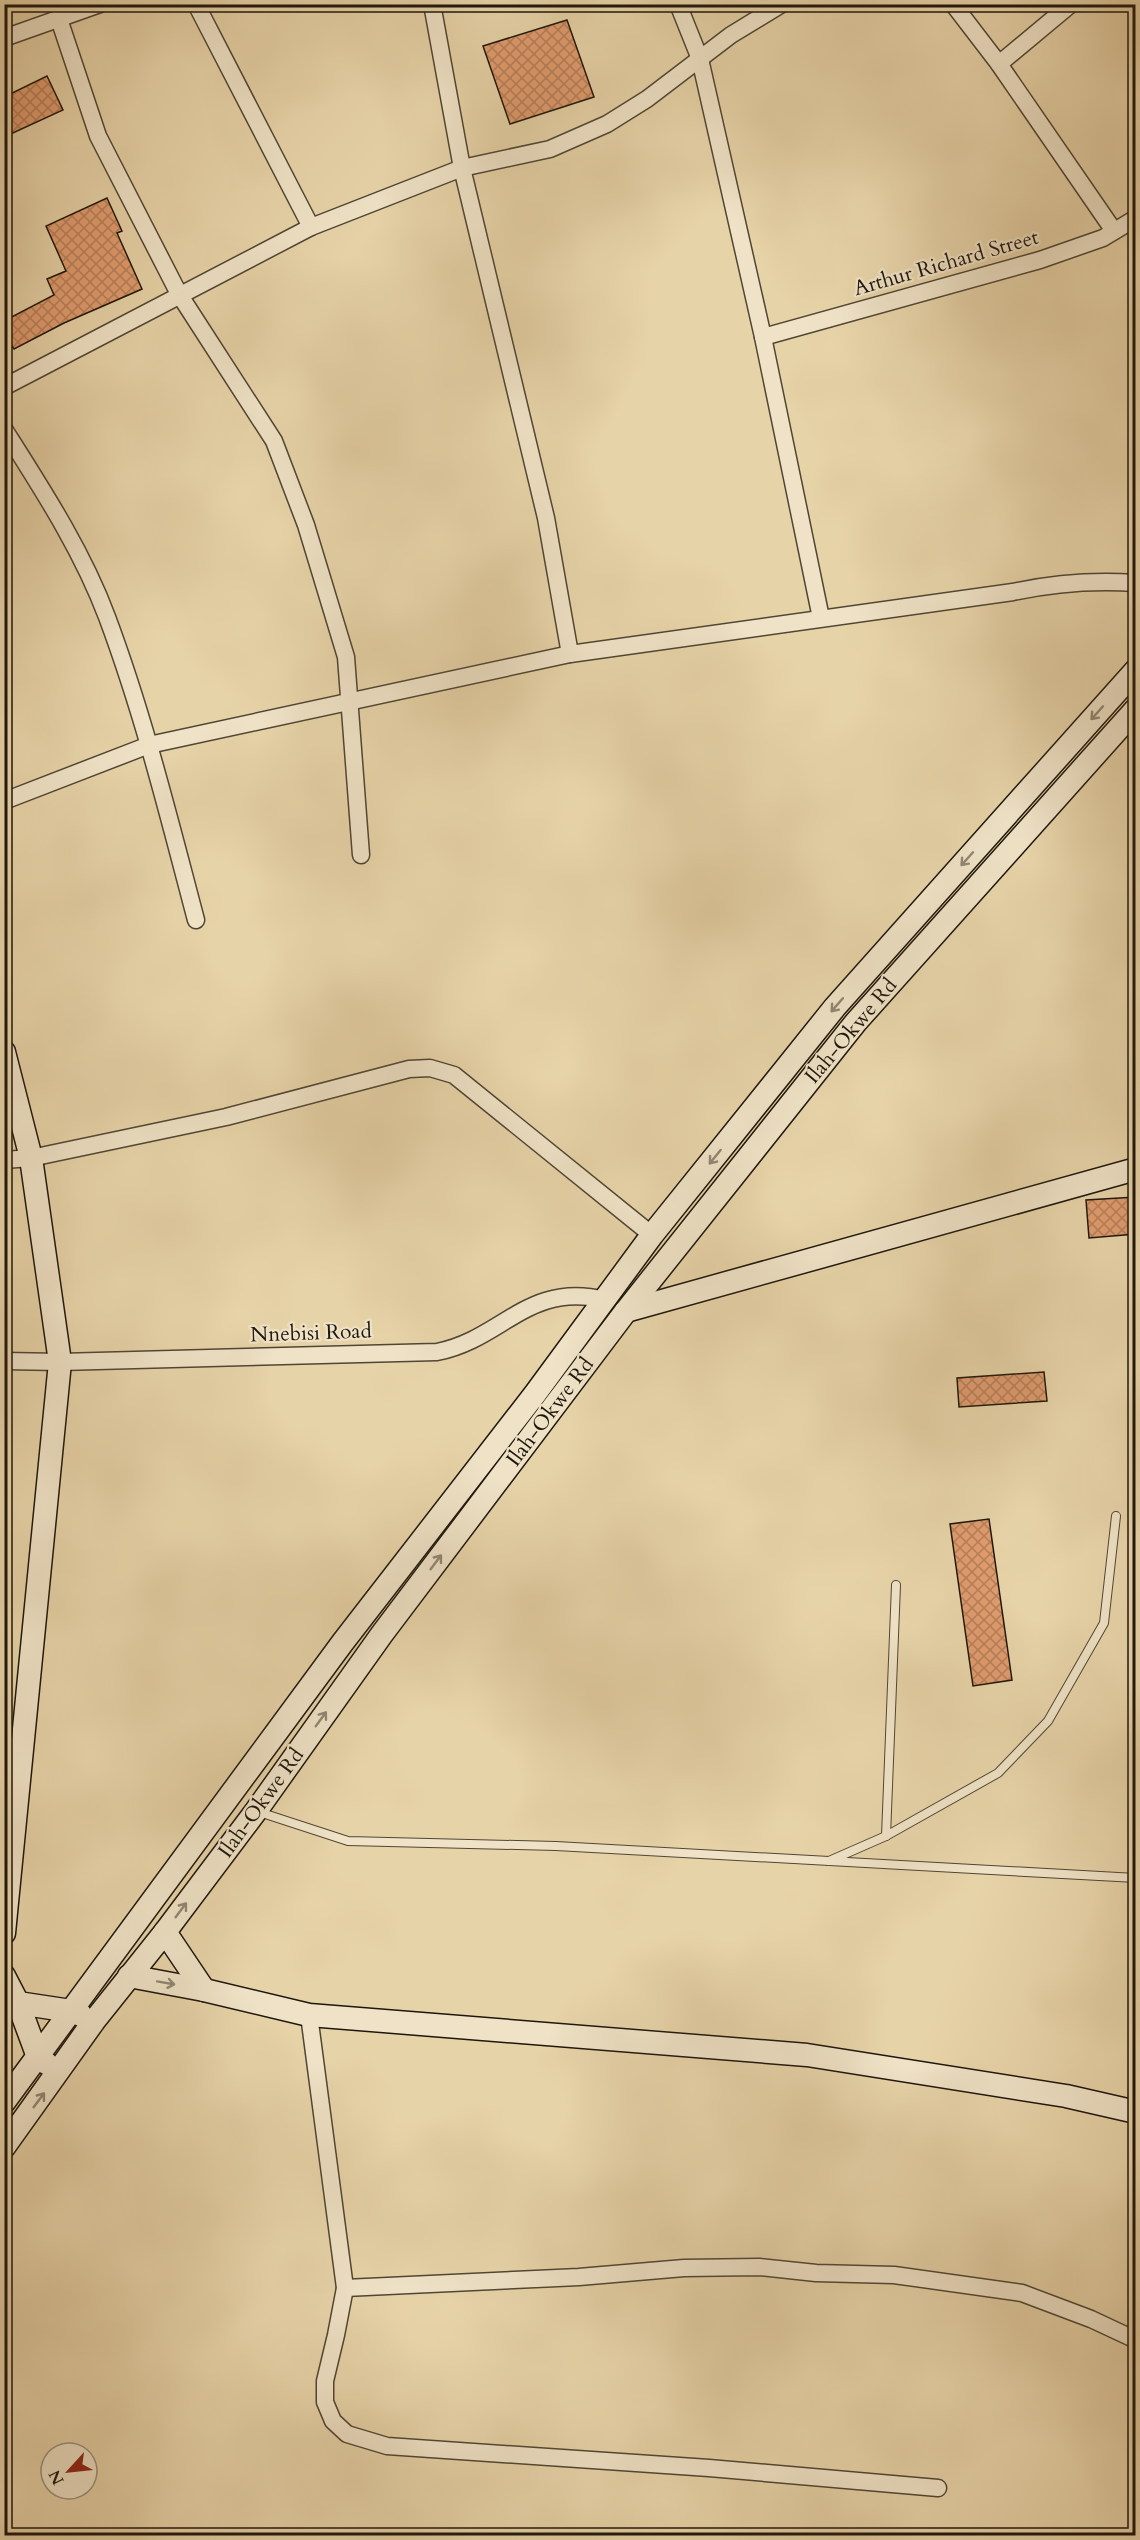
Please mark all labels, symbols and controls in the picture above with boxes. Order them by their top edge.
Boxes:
street label: Arthur Richard Street [850,223,1042,303]
one-way arrow [1090,705,1104,720]
one-way arrow [960,851,974,866]
street label: Ilah-Okwe Rd [798,972,904,1090]
one-way arrow [831,997,844,1013]
one-way arrow [709,1148,722,1164]
street label: Nnebisi Road [250,1316,372,1350]
street label: Ilah-Okwe Rd [499,1352,601,1472]
one-way arrow [430,1554,443,1570]
one-way arrow [315,1712,327,1728]
street label: Ilah-Okwe Rd [211,1742,311,1864]
one-way arrow [175,1903,187,1919]
one-way arrow [156,1978,176,1989]
one-way arrow [33,2092,46,2108]
north arrow [39,2441,99,2501]
text: N [44,2466,69,2489]

